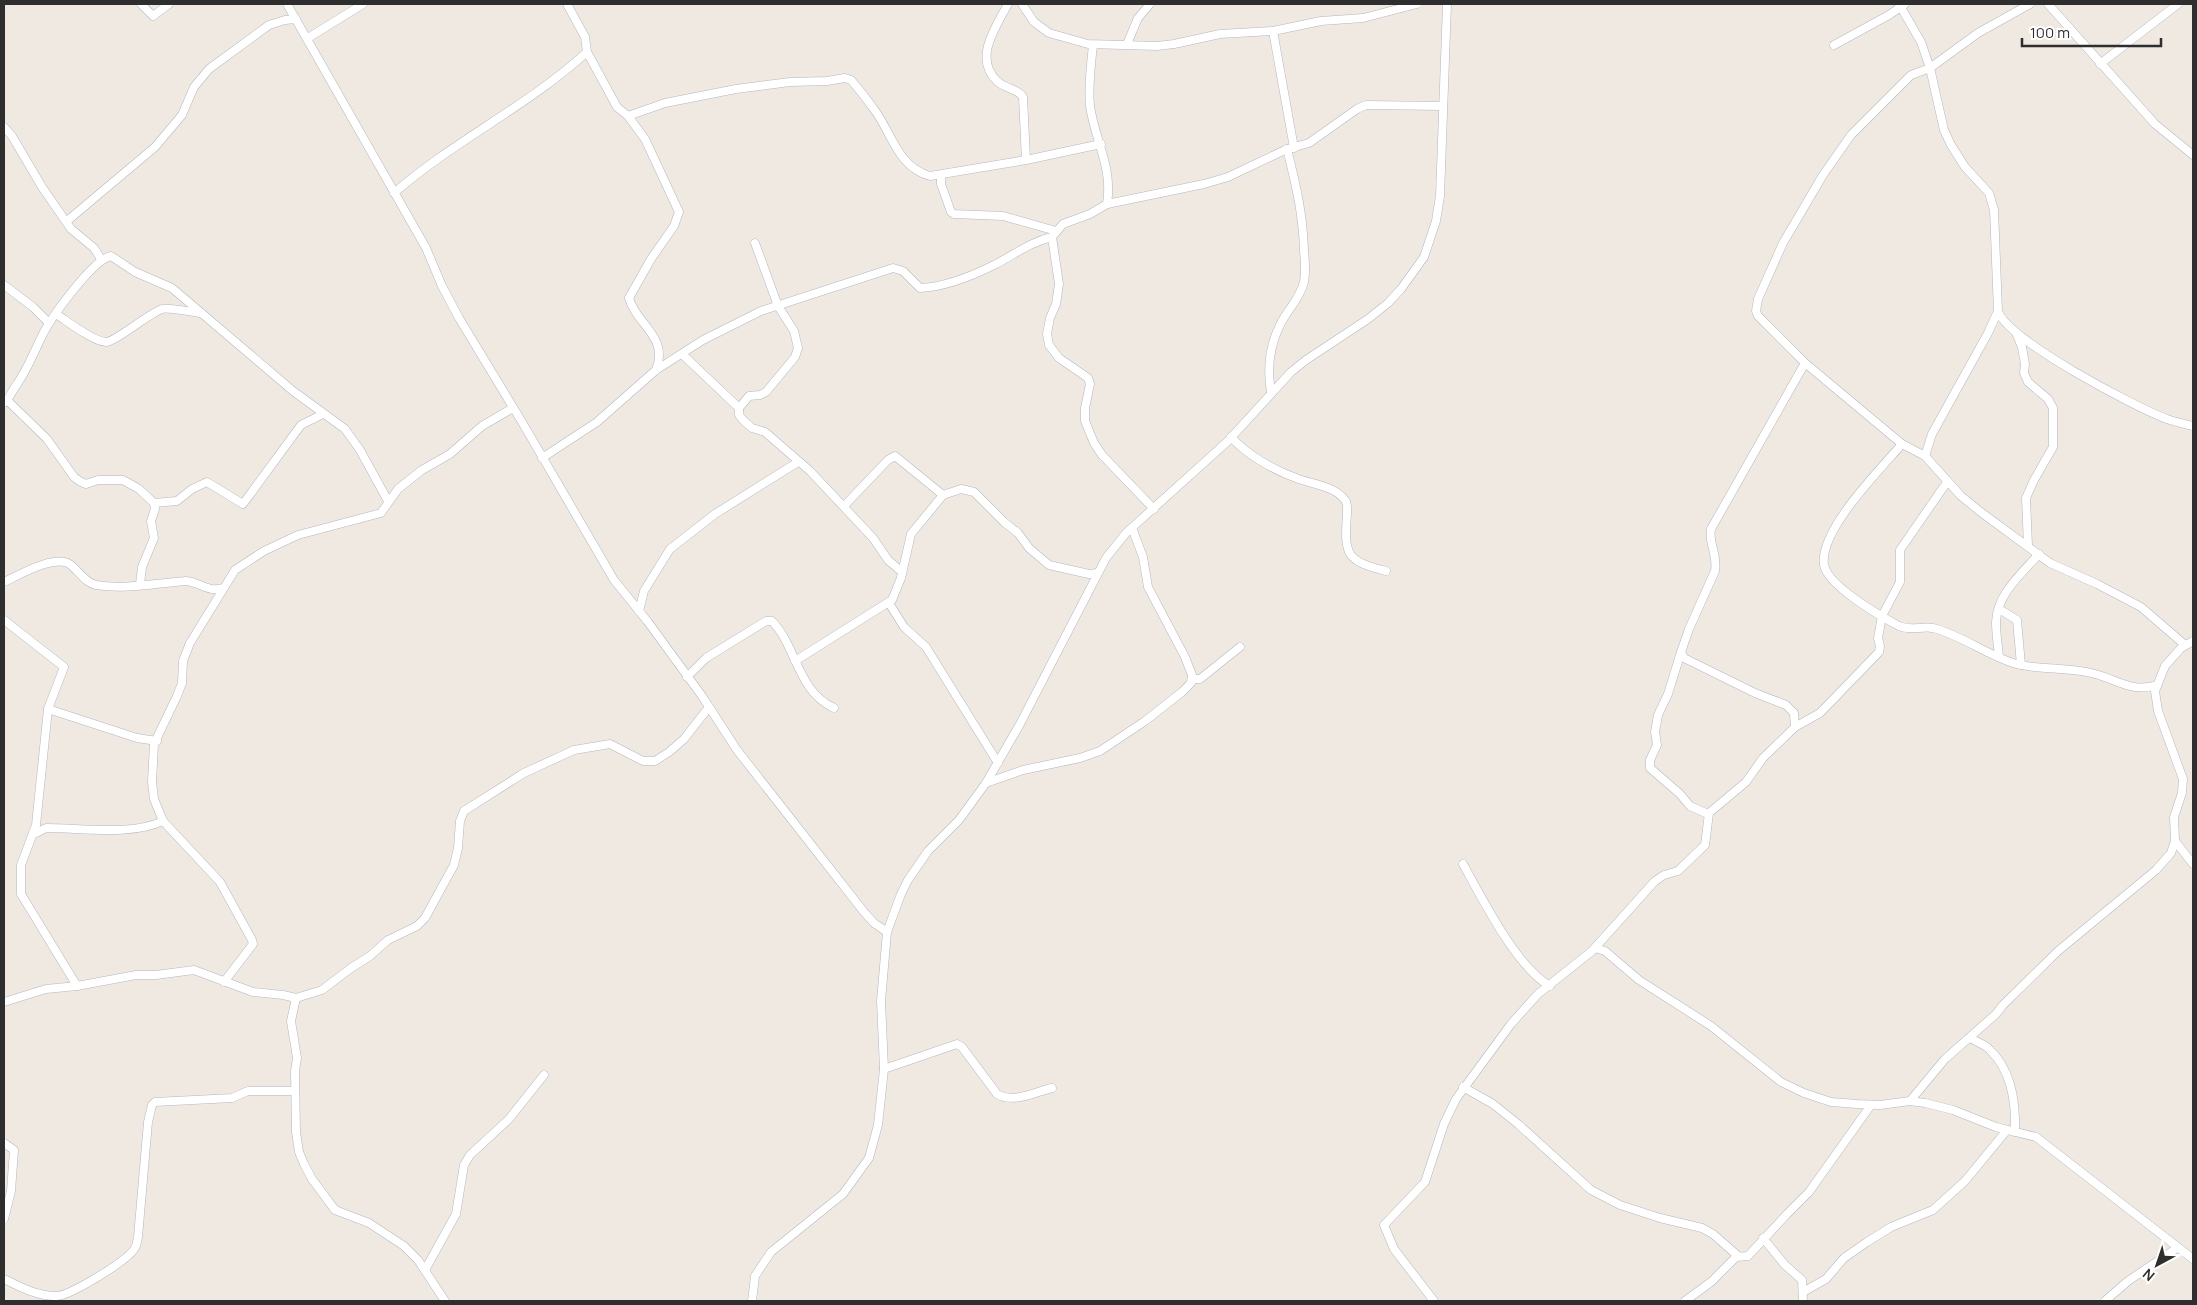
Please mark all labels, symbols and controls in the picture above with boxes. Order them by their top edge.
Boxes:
scale bar [2022,15,2161,47]
text: 100 m [2030,22,2070,43]
north arrow [2132,1240,2182,1290]
text: N [2138,1265,2158,1286]

